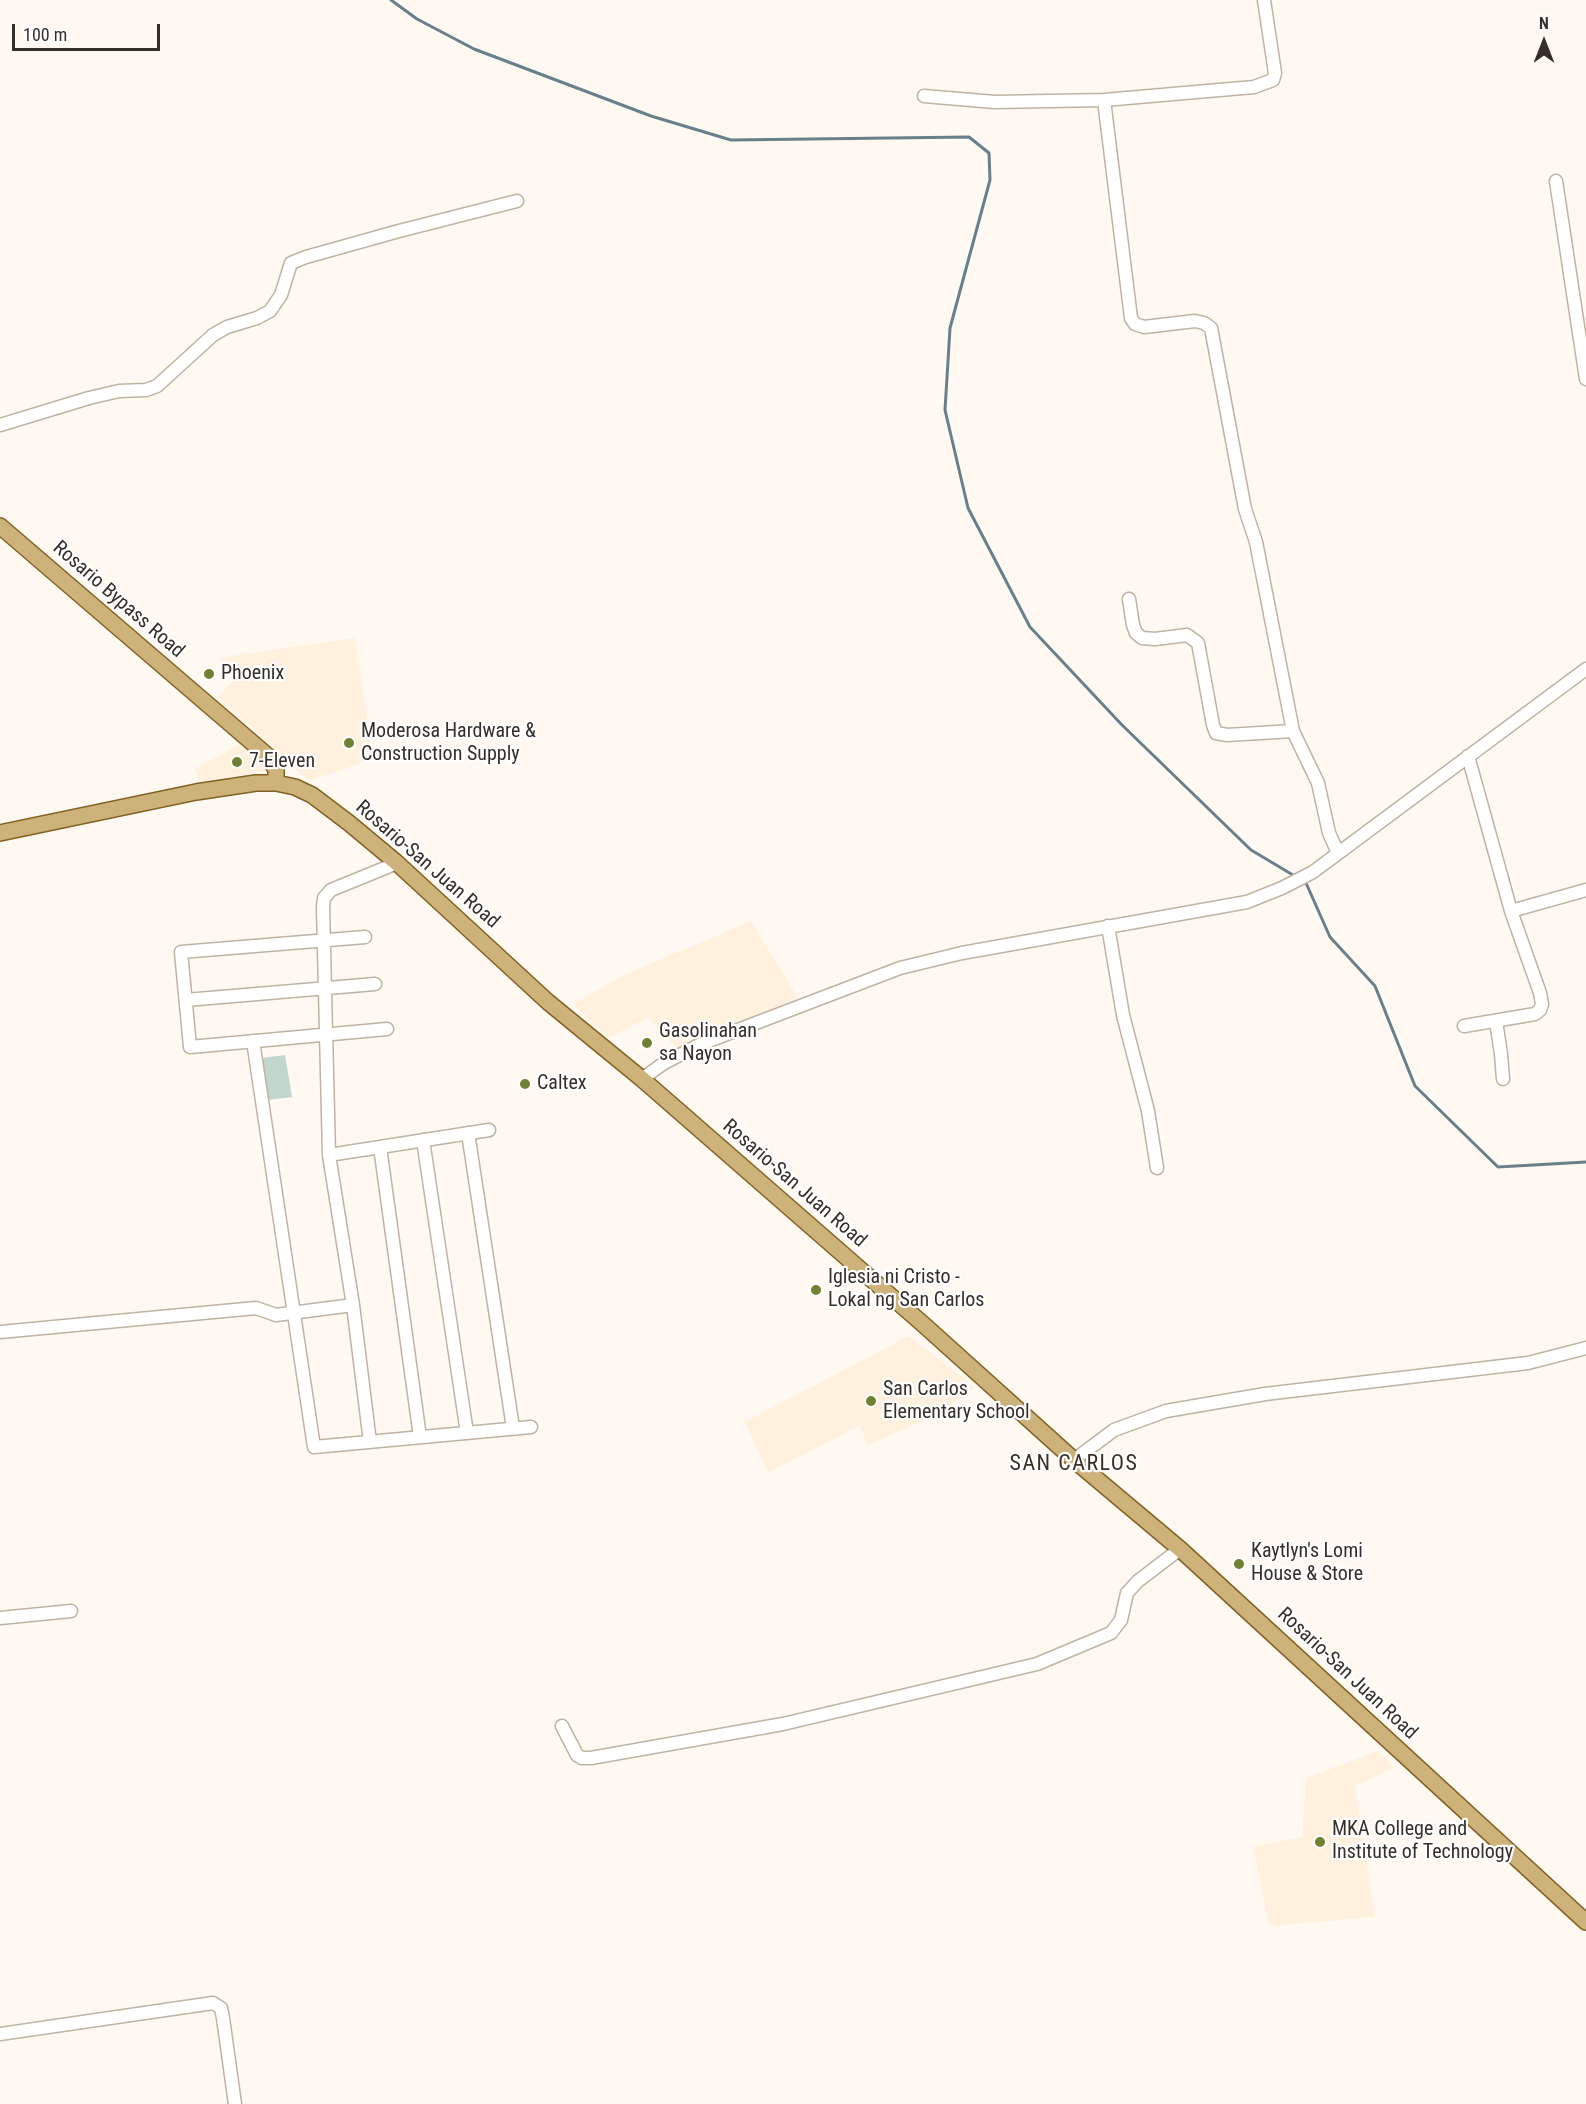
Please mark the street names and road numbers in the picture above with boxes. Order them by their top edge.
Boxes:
street label: Rosario Bypass Road [47,536,189,664]
street label: Rosario-San Juan Road [350,796,504,934]
street label: Rosario-San Juan Road [717,1115,871,1253]
street label: Rosario-San Juan Road [1272,1603,1422,1745]

